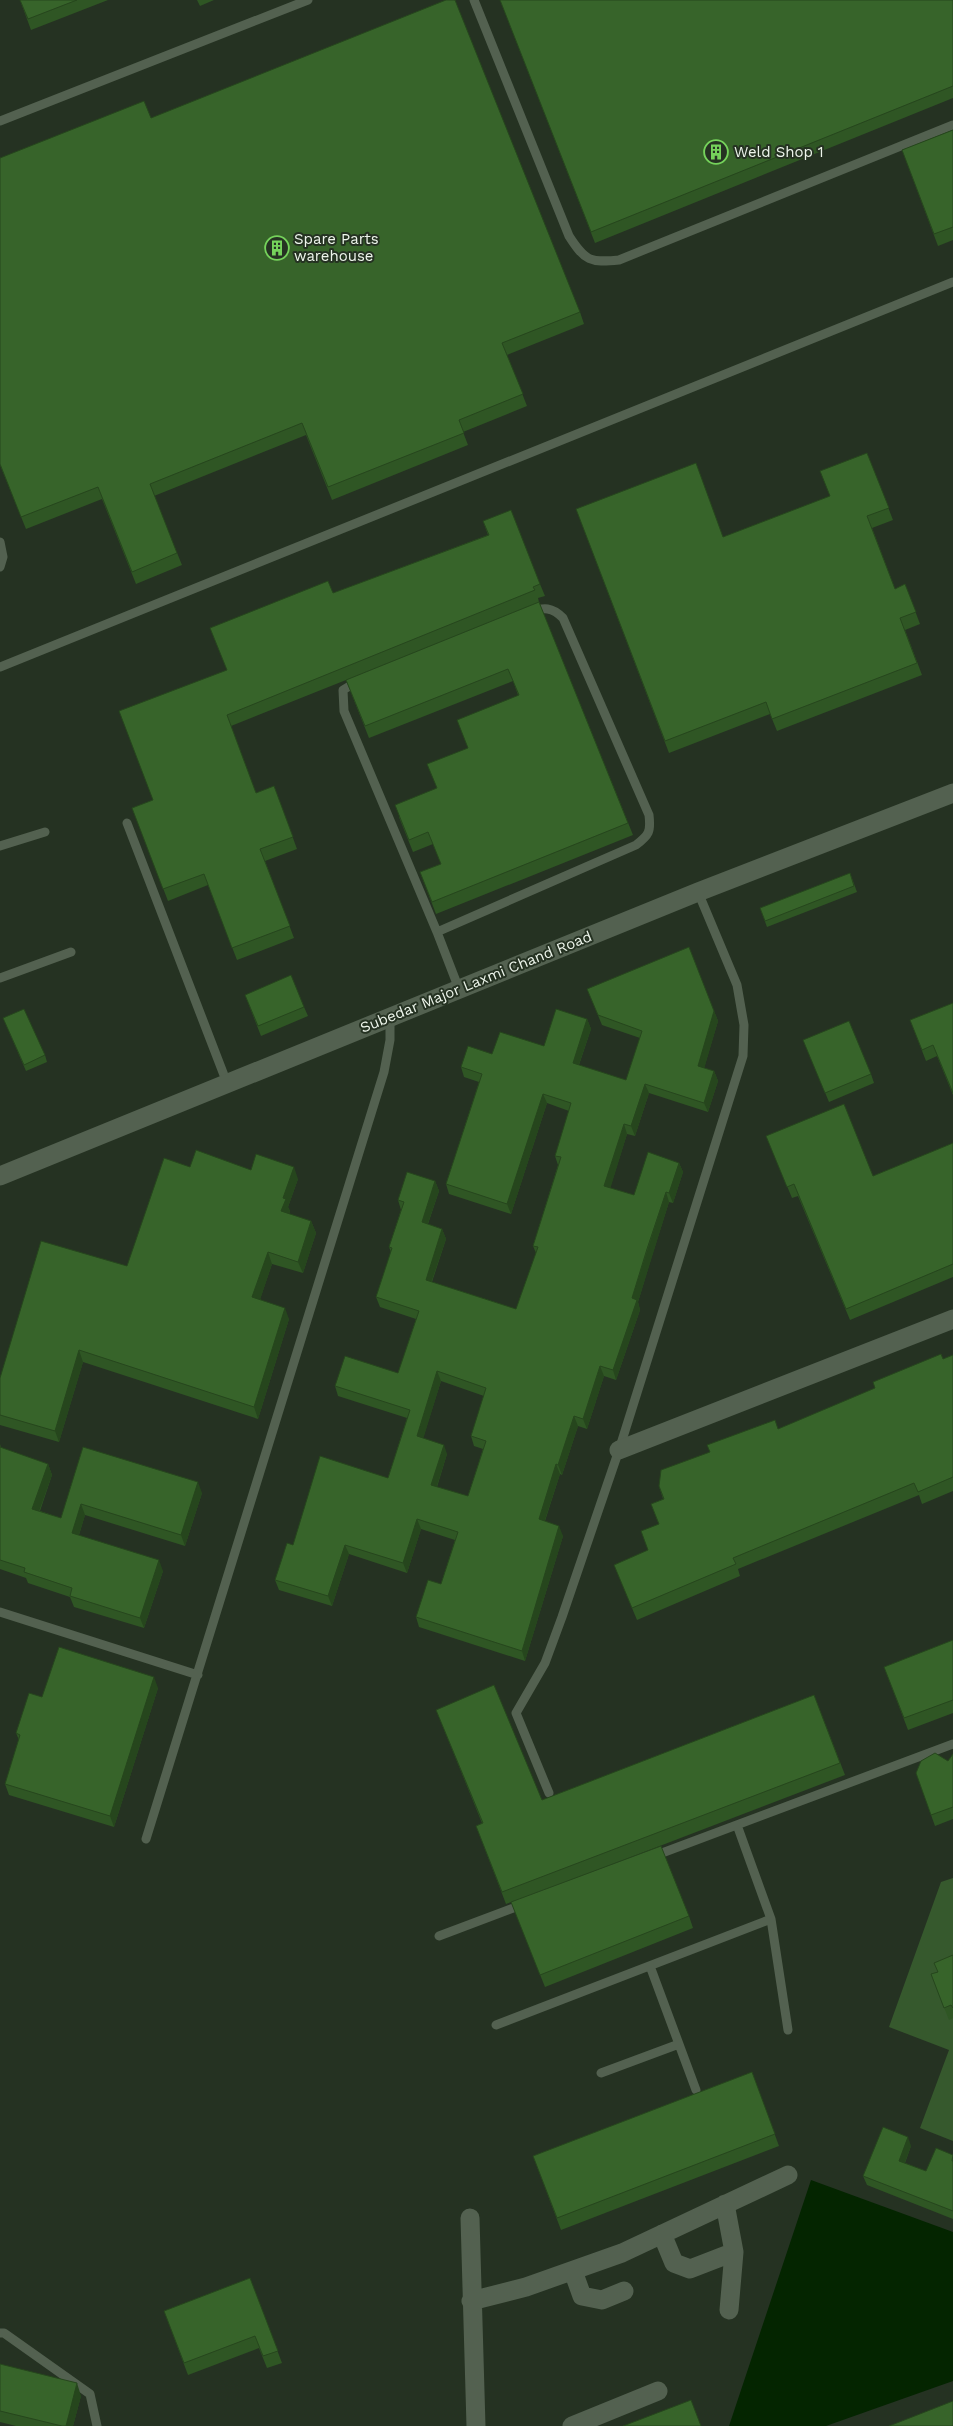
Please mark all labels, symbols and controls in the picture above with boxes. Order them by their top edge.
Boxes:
building icon: Weld Shop 1 [703,139,729,165]
place label: Weld Shop 1 [734,143,824,161]
place label: Spare Parts warehouse [294,230,379,265]
building icon: Spare Parts warehouse [264,235,290,261]
street label: Subedar Major Laxmi Chand Road [358,927,594,1037]

